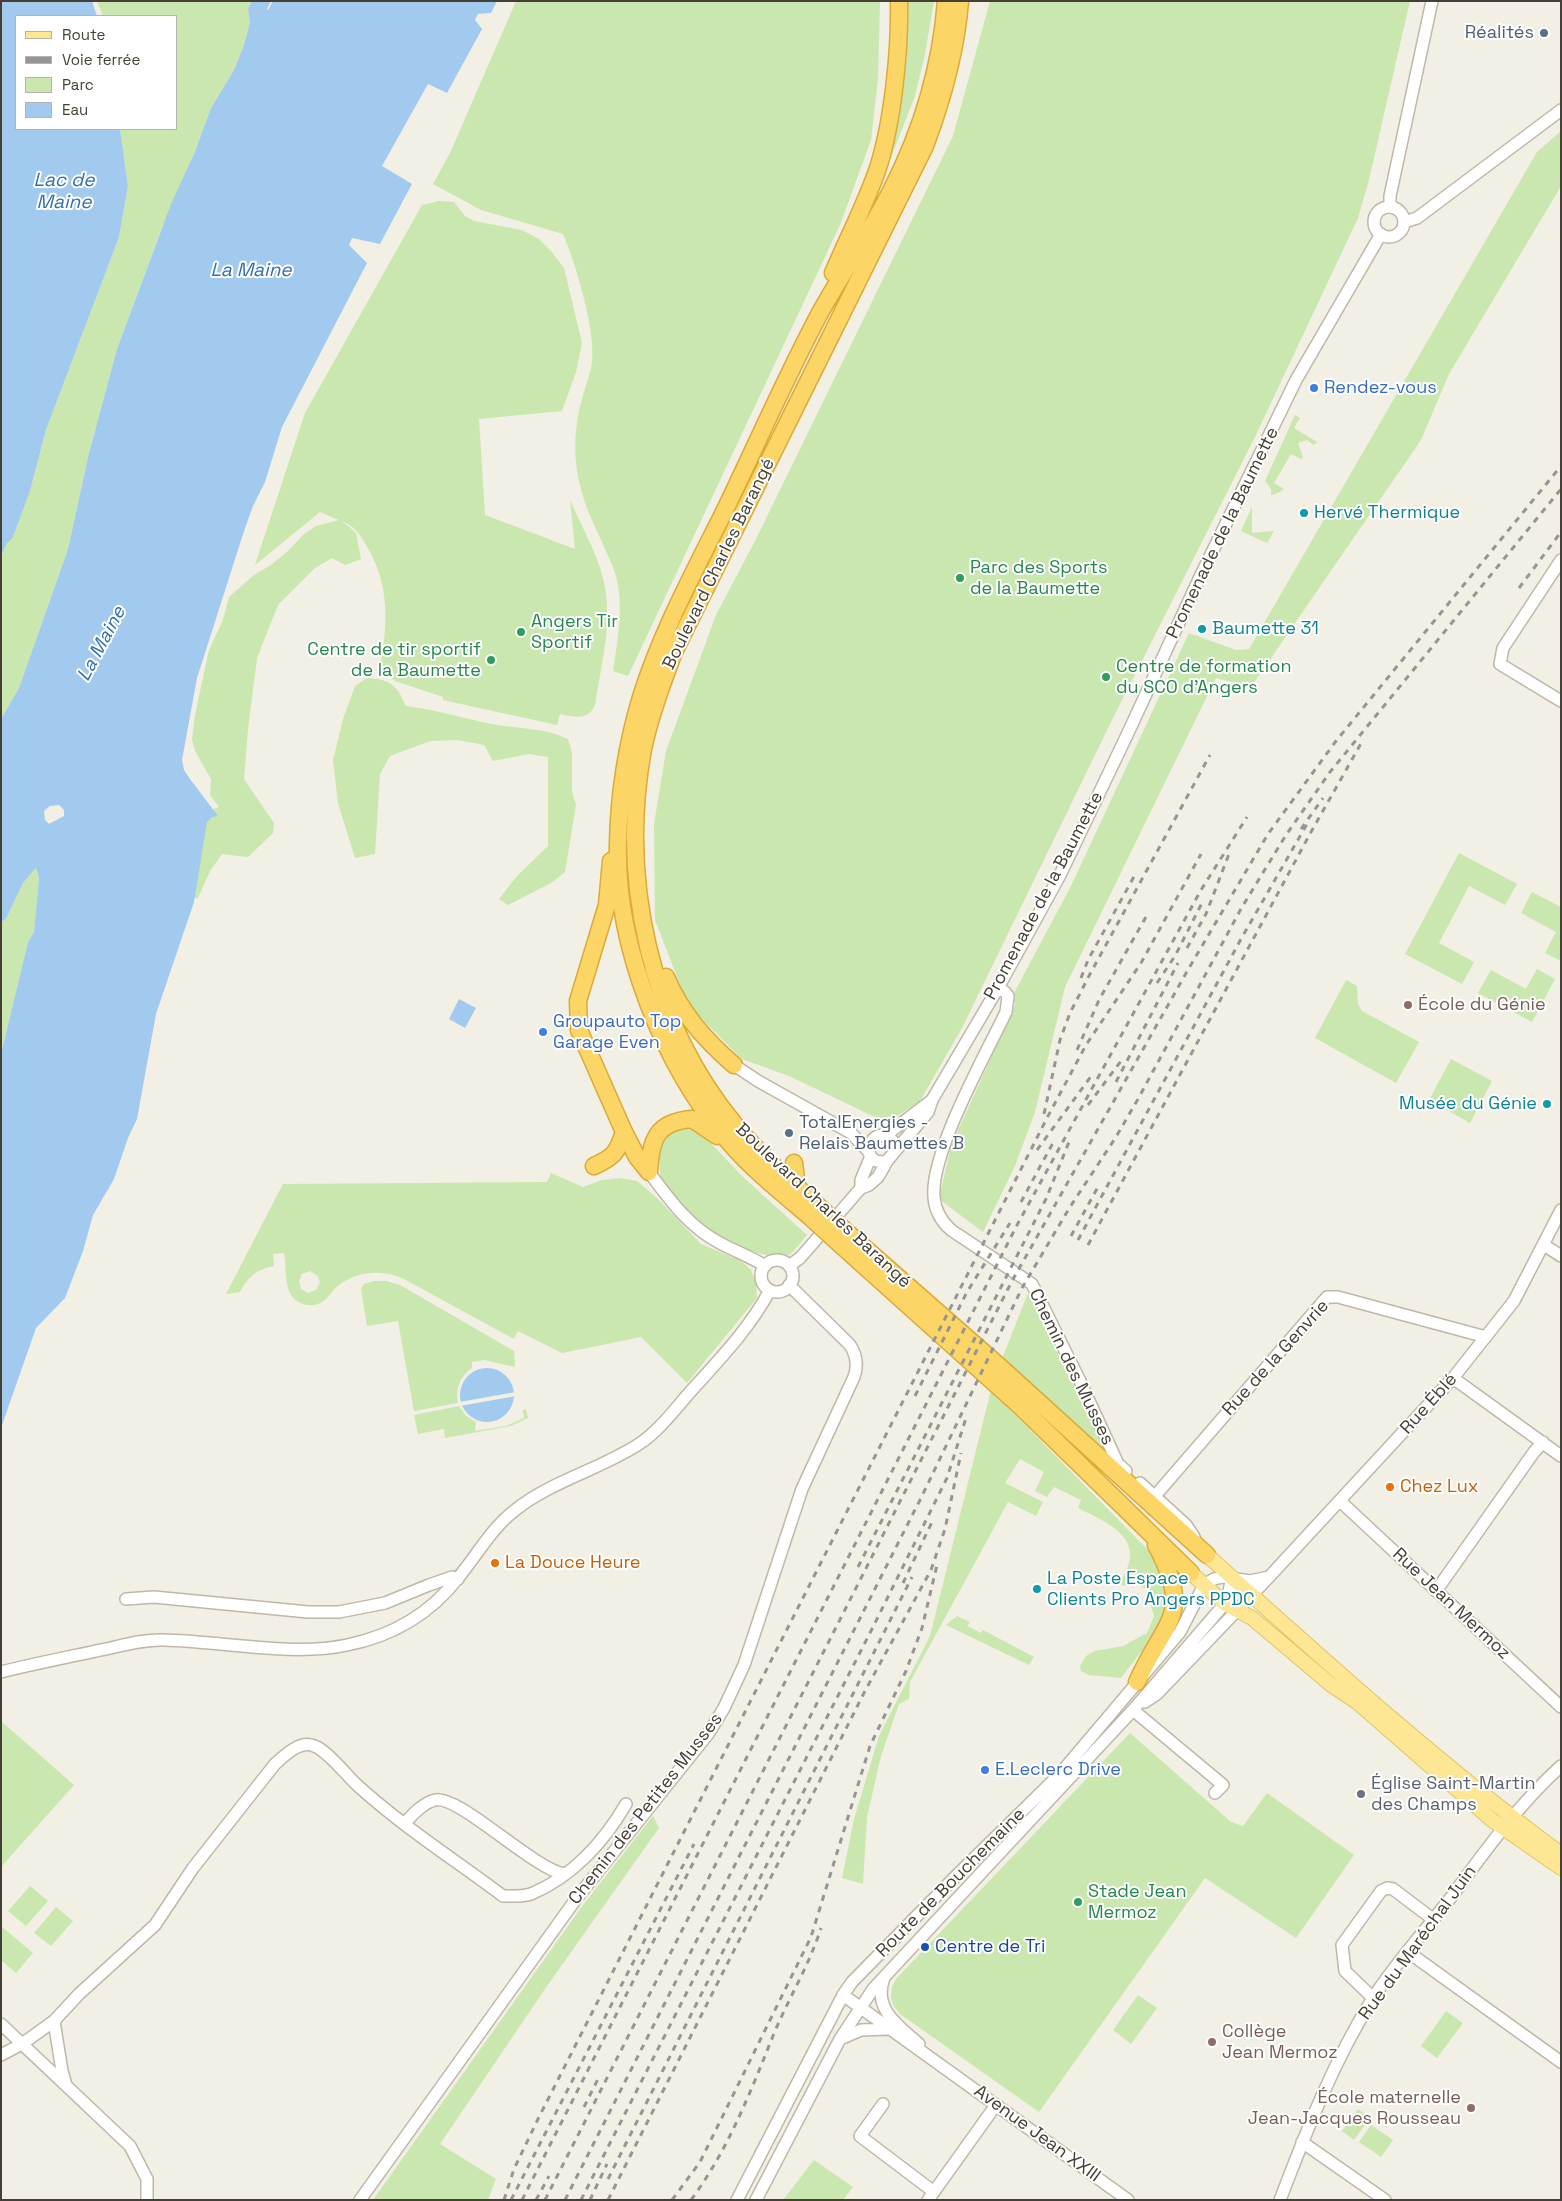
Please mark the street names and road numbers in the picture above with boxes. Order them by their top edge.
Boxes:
street label: Promenade de la Baumette [1162,424,1284,642]
street label: Boulevard Charles Barangé [658,455,780,673]
street label: Promenade de la Baumette [980,788,1108,1004]
street label: Boulevard Charles Barangé [731,1119,915,1293]
street label: Chemin des Musses [1024,1285,1118,1449]
street label: Rue de la Genvrie [1218,1295,1334,1421]
street label: Rue Éblé [1396,1369,1462,1439]
street label: Rue Jean Mermoz [1388,1544,1514,1664]
street label: Chemin des Petites Musses [565,1709,727,1909]
street label: Route de Bouchemaine [872,1804,1030,1962]
street label: Rue du Maréchal Juin [1355,1861,1481,2025]
street label: Avenue Jean XXIII [969,2081,1105,2187]

